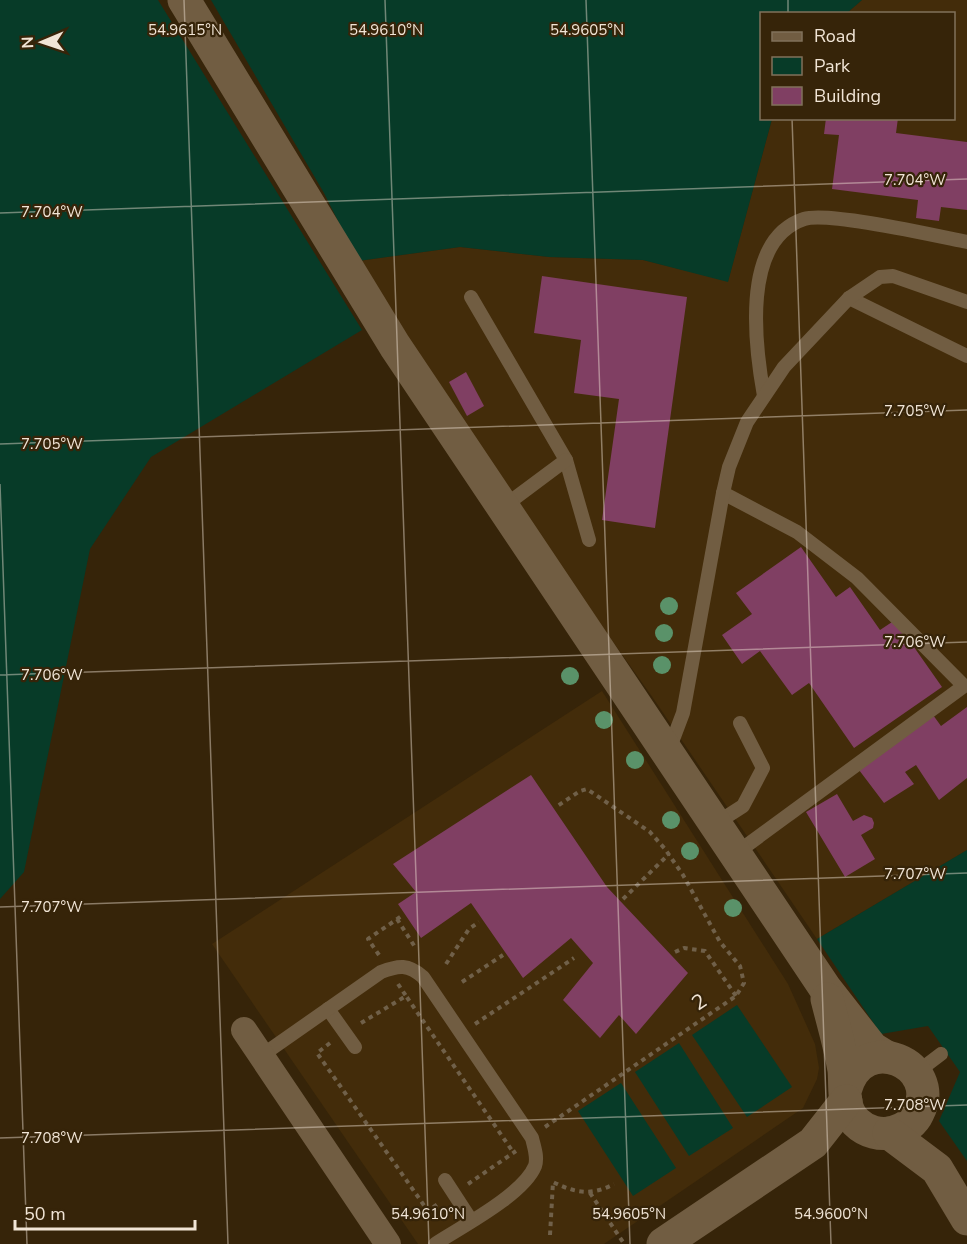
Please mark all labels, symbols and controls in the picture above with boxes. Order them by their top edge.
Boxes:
north arrow [12,12,72,72]
legend [760,12,955,120]
text: 54.9615°N [148,20,222,40]
text: 54.9610°N [349,20,423,40]
text: 54.9605°N [550,20,624,40]
text: Road [814,24,856,48]
text: N [17,36,39,49]
text: Park [814,54,851,78]
text: Building [814,84,881,108]
text: 7.704°W [884,170,946,190]
text: 7.704°W [21,202,83,222]
text: 7.705°W [884,401,946,421]
text: 7.705°W [21,434,83,454]
text: 7.706°W [884,632,946,652]
text: 7.706°W [21,665,83,685]
text: 7.707°W [884,864,946,884]
text: 7.707°W [21,897,83,917]
street label: 2 [686,987,712,1017]
text: 7.708°W [884,1095,946,1115]
text: 7.708°W [21,1128,83,1148]
scale bar [15,1193,195,1231]
text: 50 m [24,1202,66,1226]
text: 54.9610°N [391,1204,465,1224]
text: 54.9605°N [592,1204,666,1224]
text: 54.9600°N [794,1204,868,1224]

